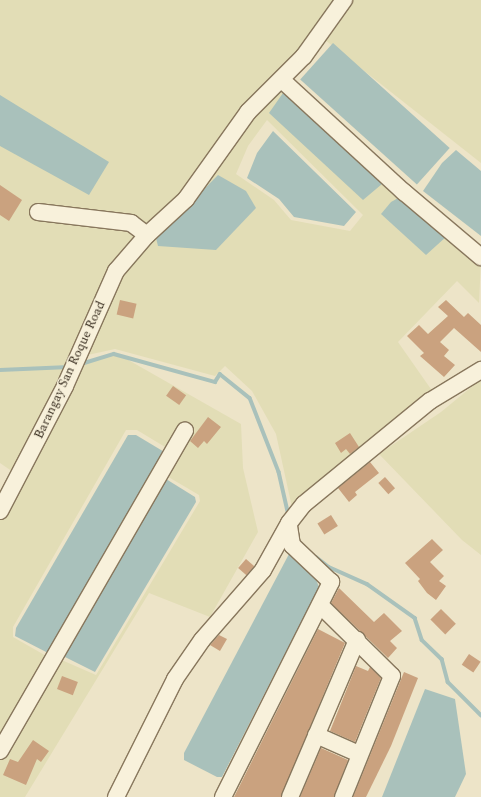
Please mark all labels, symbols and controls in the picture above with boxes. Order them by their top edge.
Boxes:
street label: Barangay San Roque Road [31,299,109,441]

